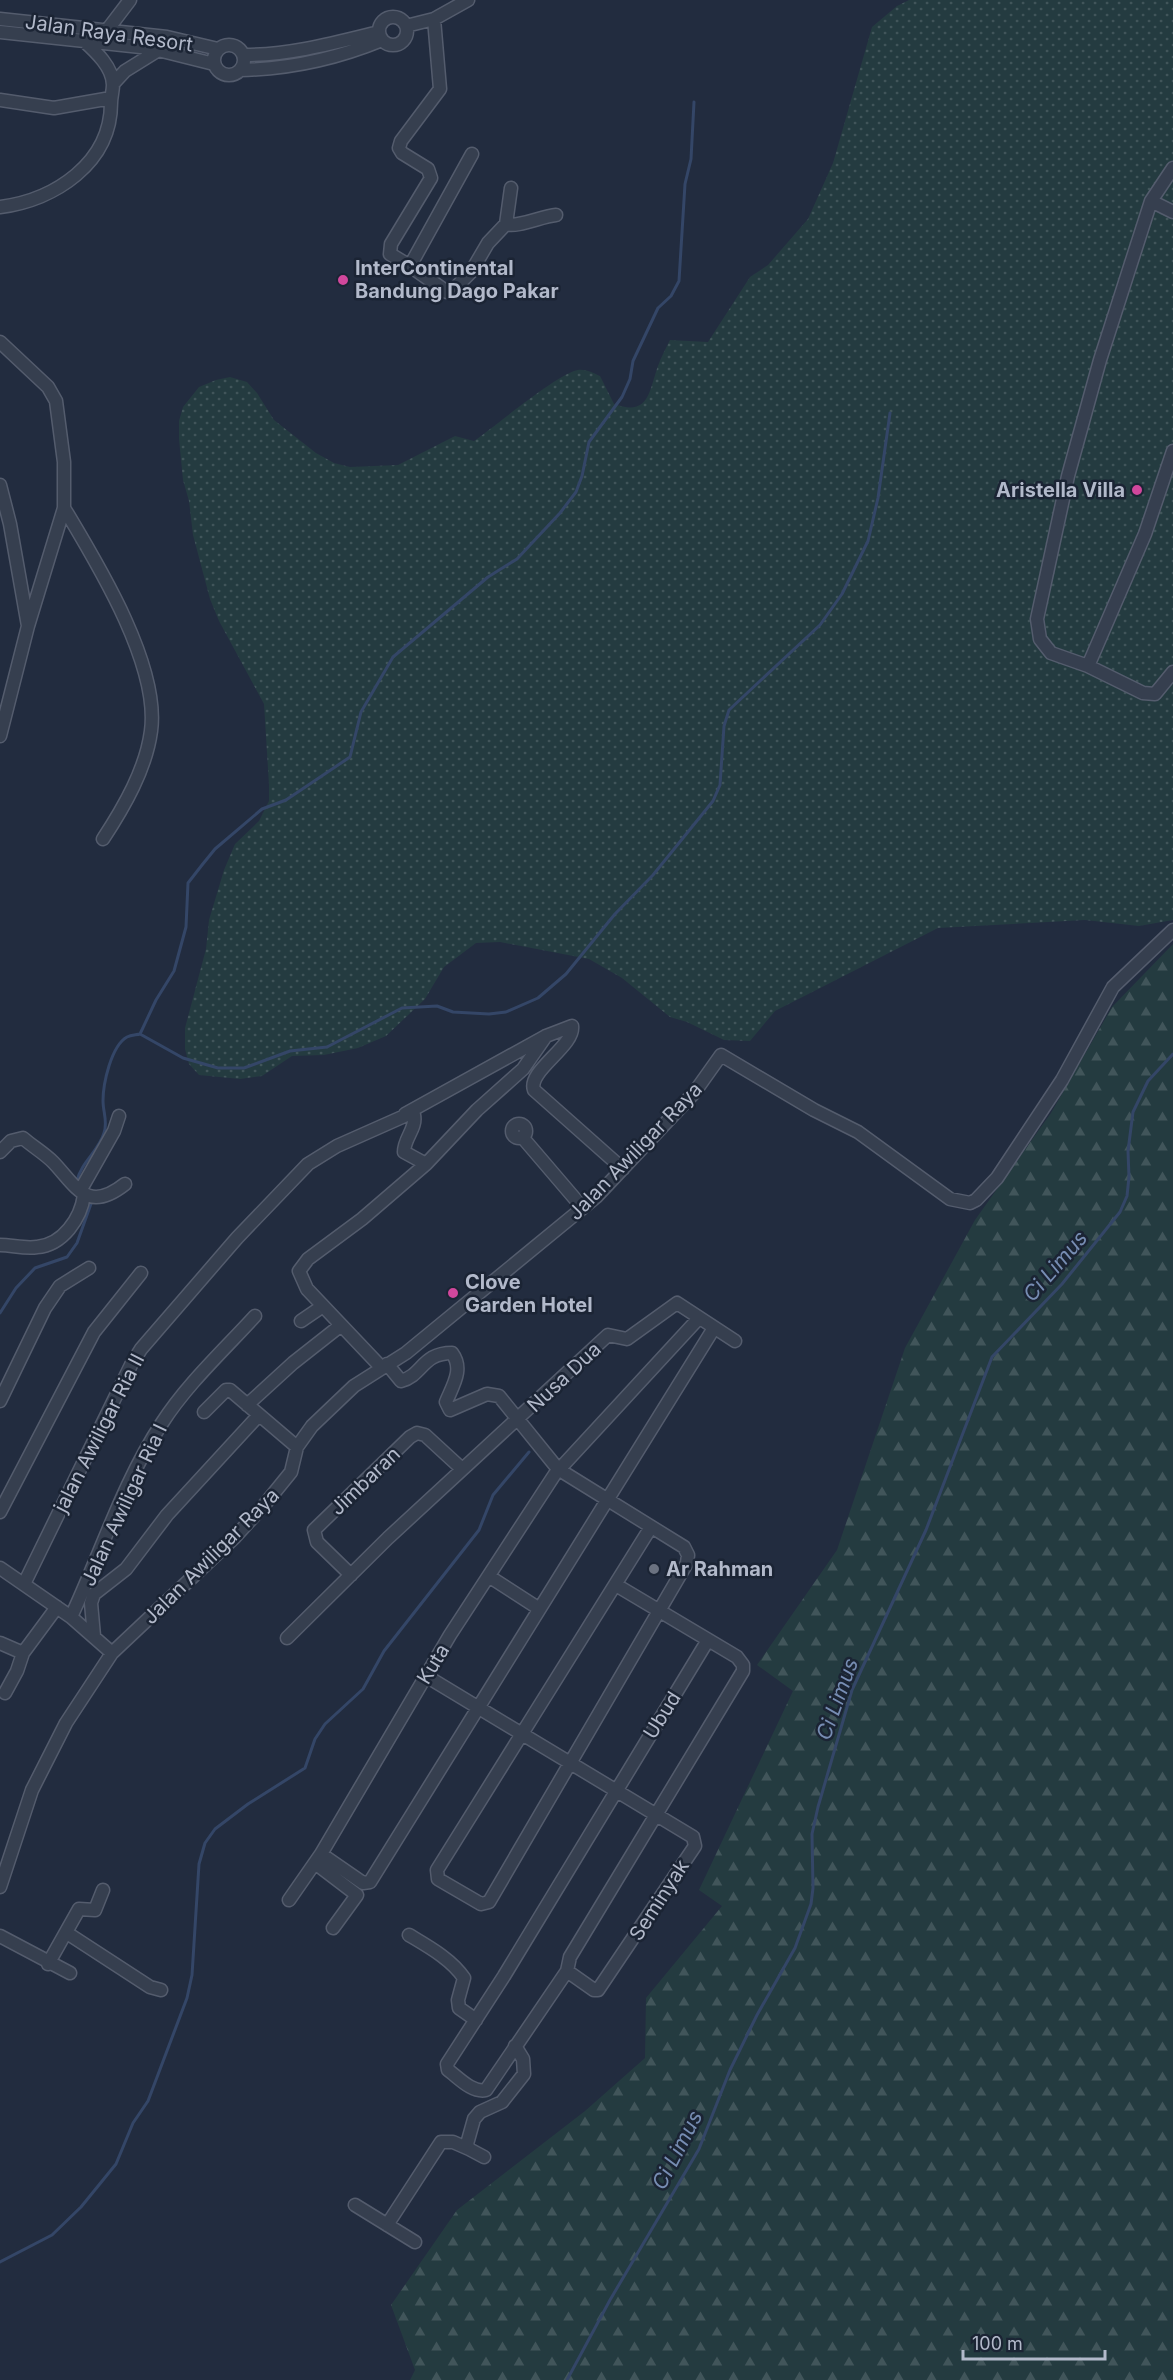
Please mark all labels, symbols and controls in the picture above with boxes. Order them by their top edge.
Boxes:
street label: Jalan Raya Resort [24,9,195,57]
place label: InterContinental Bandung Dago Pakar [355,256,559,303]
marker: InterContinental Bandung Dago Pakar [336,273,350,287]
place label: Aristella Villa [996,478,1125,502]
marker: Aristella Villa [1130,483,1144,497]
street label: Jalan Awiligar Raya [563,1077,707,1225]
water label: Ci Limus [1018,1226,1092,1306]
place label: Clove Garden Hotel [465,1270,593,1317]
marker: Clove Garden Hotel [446,1286,460,1300]
street label: Nusa Dua [522,1337,606,1417]
street label: jalan Awiligar Ria II [48,1350,149,1517]
street label: Jalan Awiligar Ria I [76,1420,172,1590]
street label: Jimbaran [325,1442,405,1520]
street label: Jalan Awiligar Raya [138,1483,284,1629]
place label: Ar Rahman [666,1557,773,1581]
marker: Ar Rahman [647,1562,661,1576]
street label: Kuta [412,1640,454,1688]
water label: Ci Limus [811,1655,863,1743]
street label: Ubud [638,1687,686,1743]
street label: Seminyak [624,1855,694,1945]
water label: Ci Limus [647,2106,707,2194]
scale bar [963,2323,1106,2361]
text: 100 m [972,2333,1023,2354]

